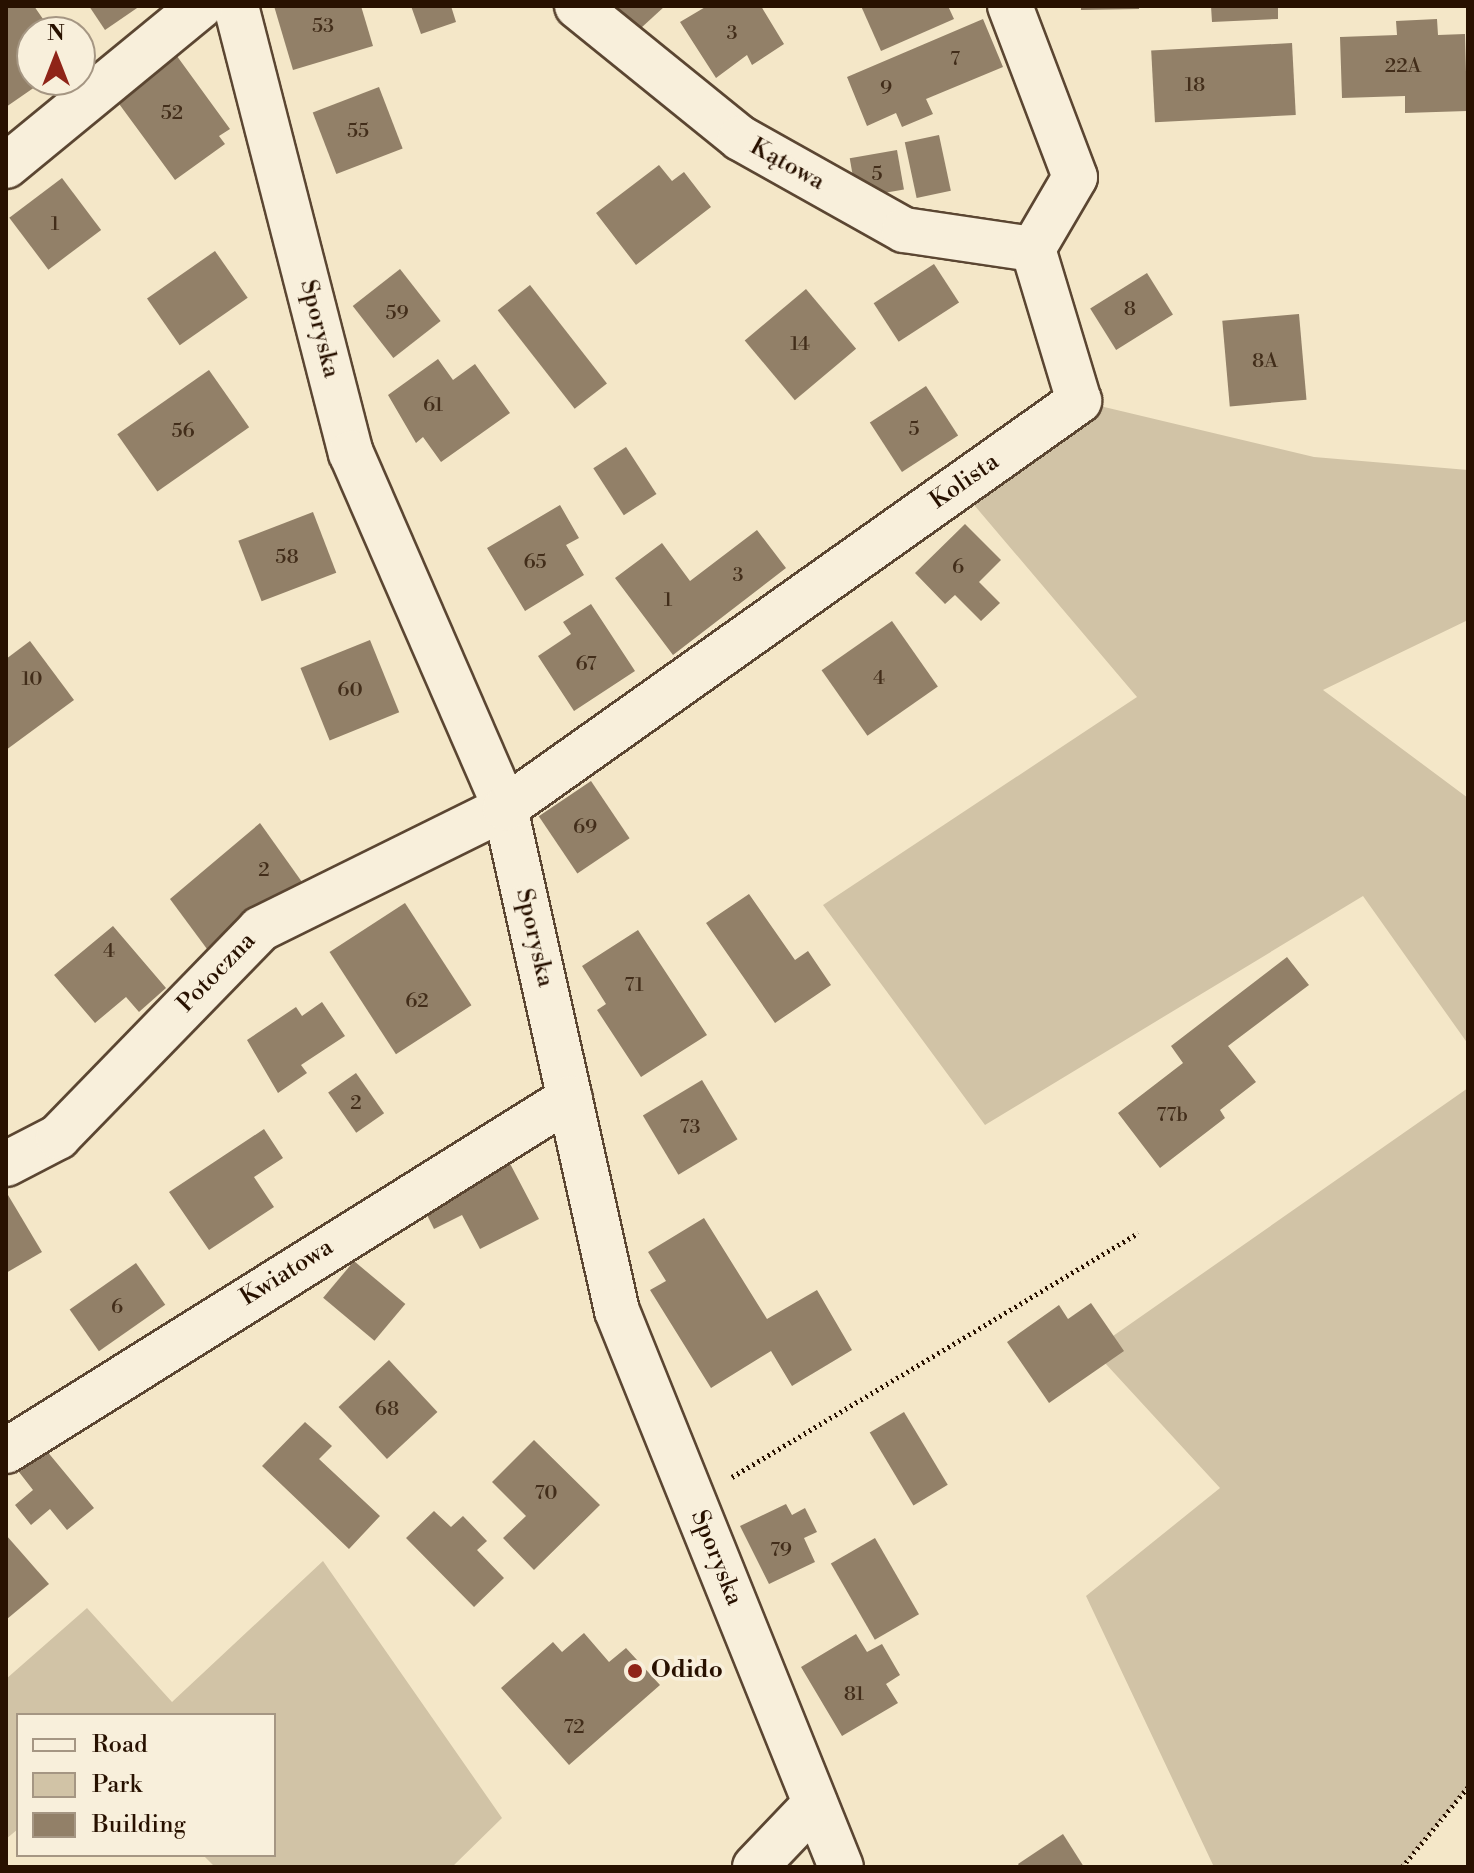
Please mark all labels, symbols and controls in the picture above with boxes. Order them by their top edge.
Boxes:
house number: 53 [312,14,334,38]
north arrow [16,16,96,96]
text: N [47,20,65,47]
house number: 3 [726,21,738,45]
house number: 7 [950,47,960,71]
house number: 22A [1385,54,1421,78]
house number: 18 [1185,73,1205,97]
house number: 9 [880,76,892,100]
house number: 52 [161,101,183,125]
house number: 55 [347,119,369,143]
street label: Kątowa [745,133,829,197]
house number: 5 [871,162,883,186]
house number: 1 [51,212,59,236]
street label: Sporyska [293,277,345,381]
house number: 8 [1124,297,1136,321]
house number: 59 [385,301,409,325]
house number: 14 [790,332,810,356]
house number: 8A [1252,349,1278,373]
house number: 61 [423,393,443,417]
house number: 5 [908,417,920,441]
house number: 56 [171,419,195,443]
street label: Kolista [925,448,1005,516]
house number: 58 [275,545,299,569]
house number: 65 [523,550,547,574]
house number: 6 [952,555,964,579]
house number: 3 [732,563,744,587]
house number: 1 [664,588,672,612]
house number: 67 [575,652,597,676]
house number: 4 [873,666,885,690]
house number: 10 [21,667,43,691]
house number: 60 [337,678,363,702]
house number: 69 [573,815,597,839]
house number: 2 [258,858,270,882]
street label: Sporyska [509,886,559,990]
street label: Potoczna [172,927,262,1019]
house number: 4 [103,939,115,963]
house number: 71 [624,973,644,997]
house number: 62 [405,989,429,1013]
house number: 2 [350,1091,362,1115]
house number: 77b [1156,1103,1188,1127]
house number: 73 [680,1115,700,1139]
street label: Kwiatowa [235,1233,339,1313]
house number: 6 [111,1295,123,1319]
house number: 68 [375,1397,399,1421]
house number: 70 [535,1481,557,1505]
street label: Sporyska [684,1506,748,1610]
house number: 79 [770,1538,792,1562]
place label: Odido [651,1657,723,1685]
marker: Odido [626,1662,644,1680]
house number: 81 [844,1682,864,1706]
legend [16,1713,276,1857]
house number: 72 [563,1715,585,1739]
text: Road [92,1730,148,1760]
text: Park [92,1770,142,1800]
text: Building [92,1810,186,1840]

